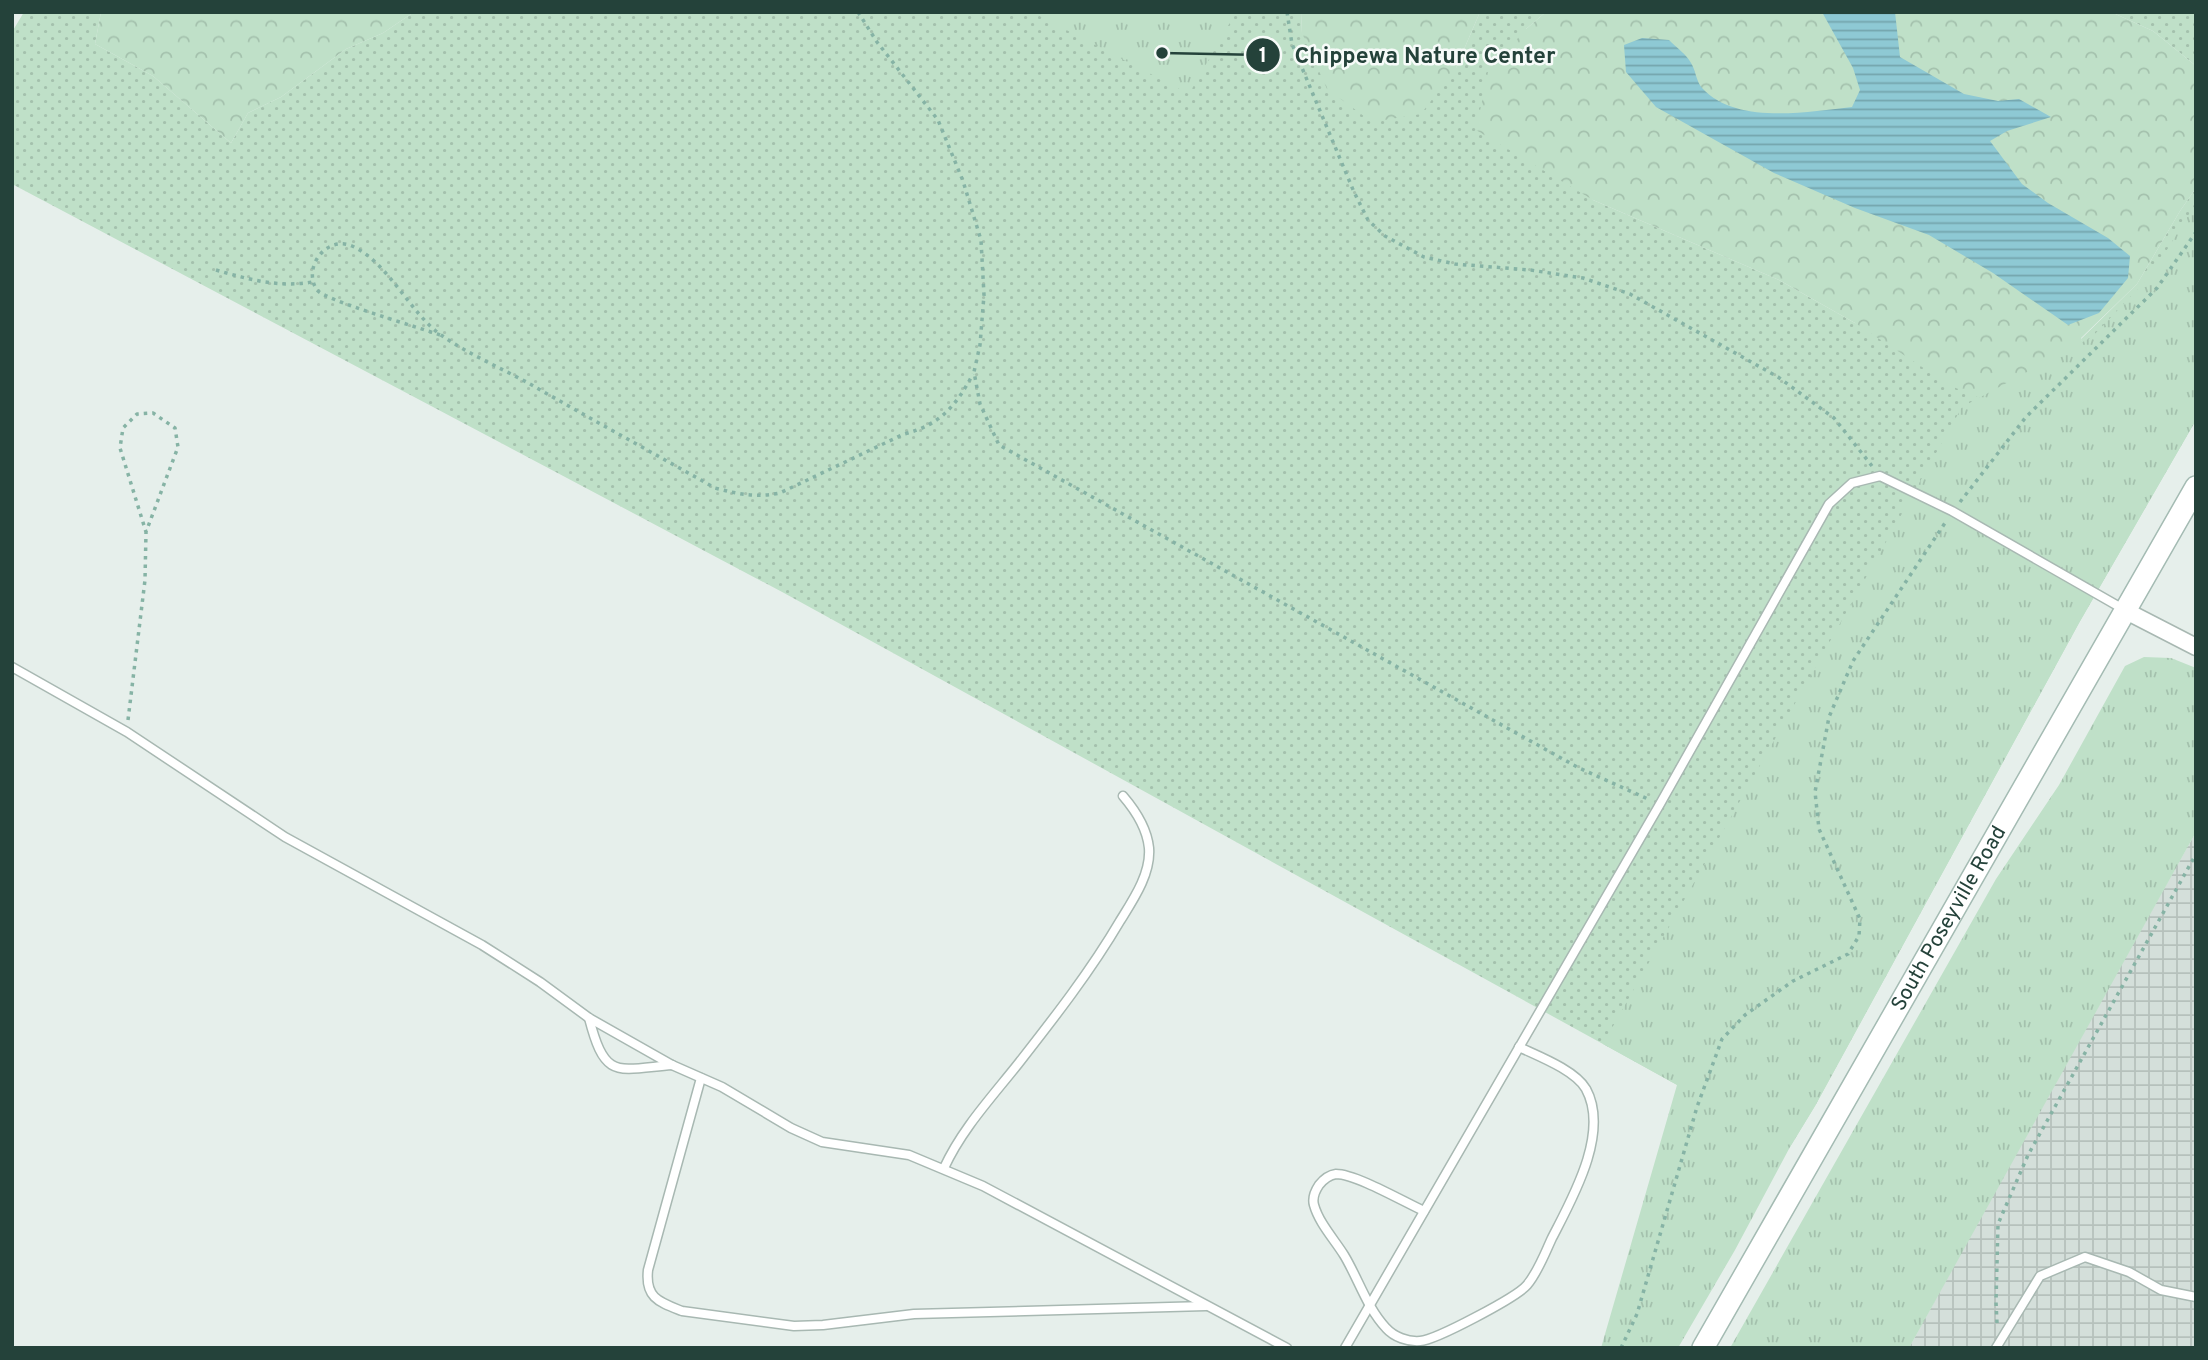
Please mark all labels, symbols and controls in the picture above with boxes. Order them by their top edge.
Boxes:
callout: Chippewa Nature Center [1245,33,1569,77]
text: 1 [1259,43,1267,70]
text: Chippewa Nature Center [1294,43,1556,72]
street label: South Poseyville Road [1885,821,2013,1016]

